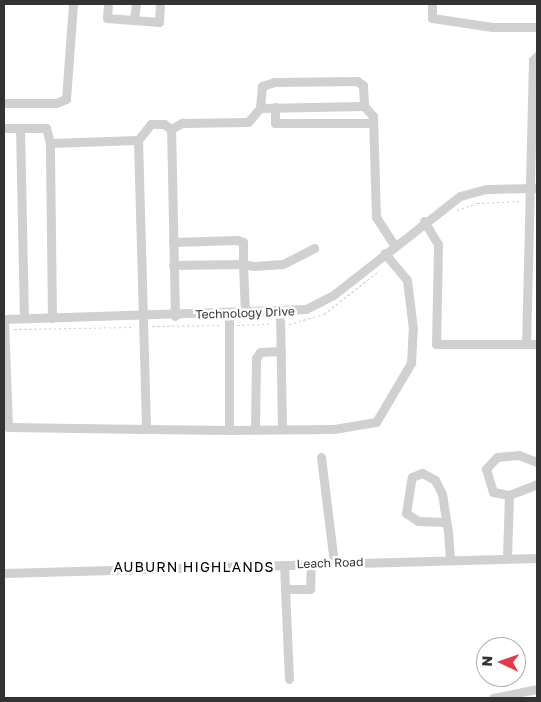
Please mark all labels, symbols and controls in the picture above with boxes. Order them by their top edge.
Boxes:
street label: Technology Drive [195,304,295,322]
street label: Leach Road [296,555,364,571]
district label: AUBURN HIGHLANDS [111,559,277,575]
north arrow [476,637,526,687]
text: N [478,655,495,667]

